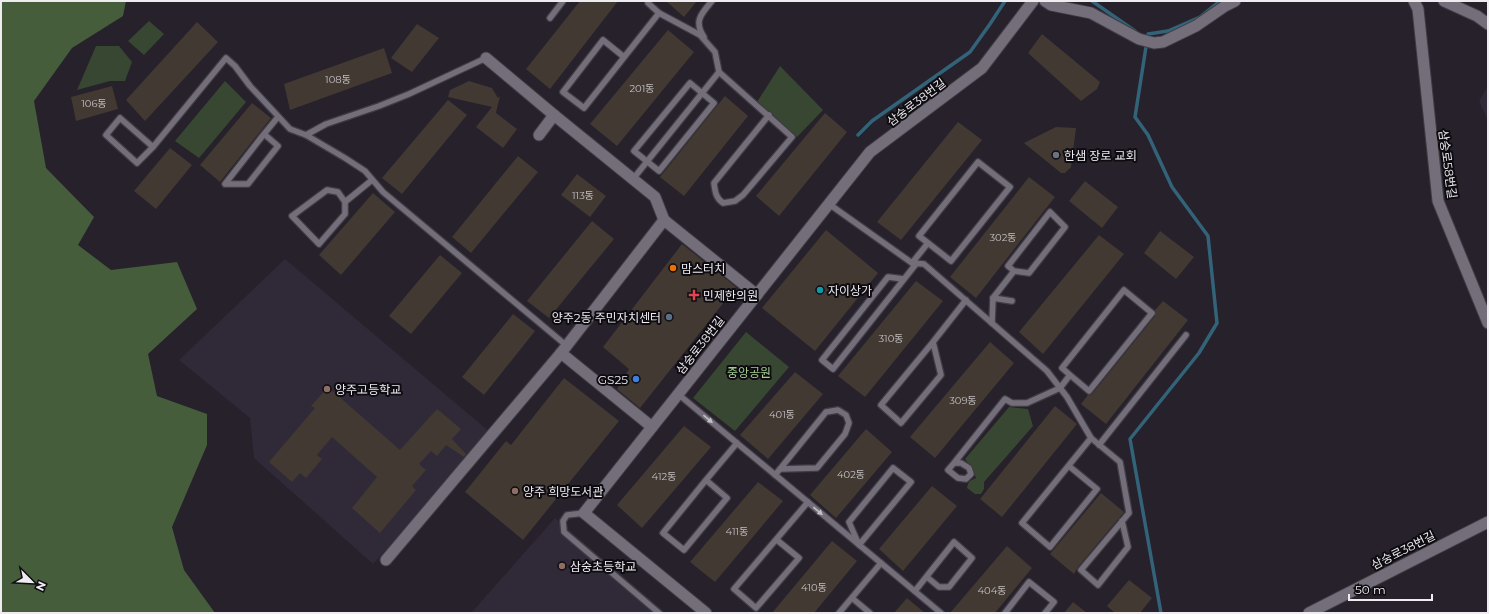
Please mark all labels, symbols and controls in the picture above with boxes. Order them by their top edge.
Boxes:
house number: 108동 [325,73,351,86]
street label: 삼숭로38번길 [884,75,948,129]
house number: 201동 [629,82,655,95]
house number: 106동 [81,97,107,110]
street label: 삼숭로58번길 [1436,128,1460,200]
place label: 한샘 장로 교회 [1064,148,1137,163]
marker: 한샘 장로 교회 [1051,150,1061,160]
house number: 113동 [572,189,594,202]
house number: 302동 [989,231,1017,244]
place label: 맘스터치 [681,261,725,276]
marker: 맘스터치 [668,263,678,273]
place label: 자이상가 [828,283,872,298]
marker: 자이상가 [815,285,825,295]
place label: 민제한의원 [703,288,758,303]
marker: 민제한의원 [688,289,700,301]
place label: 양주2동 주민자치센터 [552,310,661,325]
marker: 양주2동 주민자치센터 [664,312,674,322]
street label: 삼숭로38번길 [673,313,727,377]
house number: 310동 [878,332,904,345]
park label: 중앙공원 [727,365,771,380]
place label: GS25 [598,372,628,387]
marker: GS25 [631,374,641,384]
place label: 양주고등학교 [335,382,401,397]
marker: 양주고등학교 [322,384,332,394]
house number: 309동 [949,394,977,407]
house number: 401동 [769,408,795,421]
one-way arrow [702,415,713,424]
house number: 402동 [837,468,865,481]
house number: 412동 [652,470,676,483]
place label: 양주 희망도서관 [523,484,603,499]
marker: 양주 희망도서관 [510,486,520,496]
one-way arrow [813,507,824,516]
house number: 411동 [726,525,748,538]
street label: 삼숭로38번길 [1369,528,1437,572]
place label: 삼숭초등학교 [570,559,636,574]
marker: 삼숭초등학교 [557,561,567,571]
north arrow [12,562,52,602]
scale bar [1349,576,1432,602]
text: N [33,579,49,593]
house number: 410동 [801,581,827,594]
text: 50 m [1355,582,1386,597]
house number: 404동 [977,584,1007,597]

